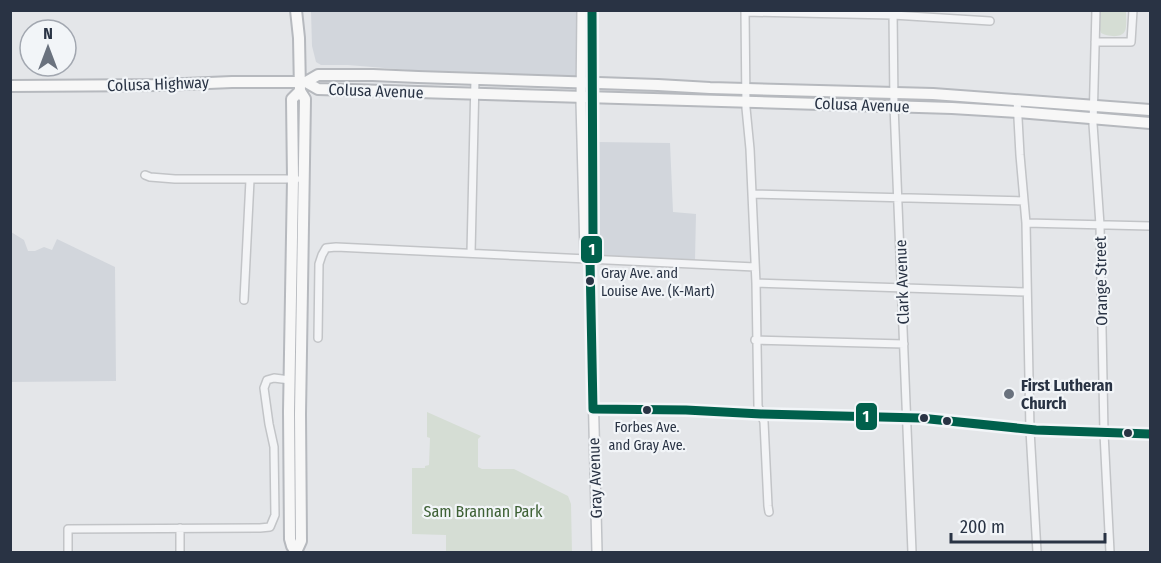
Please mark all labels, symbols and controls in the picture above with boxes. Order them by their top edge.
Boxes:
north arrow [18,18,78,78]
text: N [43,24,53,43]
street label: Colusa Highway [107,73,210,95]
street label: Colusa Avenue [328,80,424,102]
street label: Colusa Avenue [814,94,910,116]
line badge: 1 [580,235,603,264]
street label: Orange Street [1091,235,1111,326]
street label: Clark Avenue [891,239,913,325]
text: 1 [589,240,595,259]
place label: Gray Ave. and Louise Ave. (K-Mart) [601,265,715,300]
marker: Gray Ave. and Louise Ave. (K-Mart) [584,275,596,287]
place label: First Lutheran Church [1021,376,1113,413]
marker: First Lutheran Church [1002,387,1016,401]
line badge: 1 [855,402,878,431]
marker: Forbes Ave. and Gray Ave. [641,404,653,416]
text: 1 [863,407,869,426]
unlabelled marker [918,412,930,424]
unlabelled marker [941,415,953,427]
place label: Forbes Ave. and Gray Ave. [609,419,686,454]
unlabelled marker [1122,427,1134,439]
street label: Gray Avenue [584,437,606,519]
park label: Sam Brannan Park [424,502,543,521]
scale bar [951,506,1106,544]
text: 200 m [960,516,1005,538]

